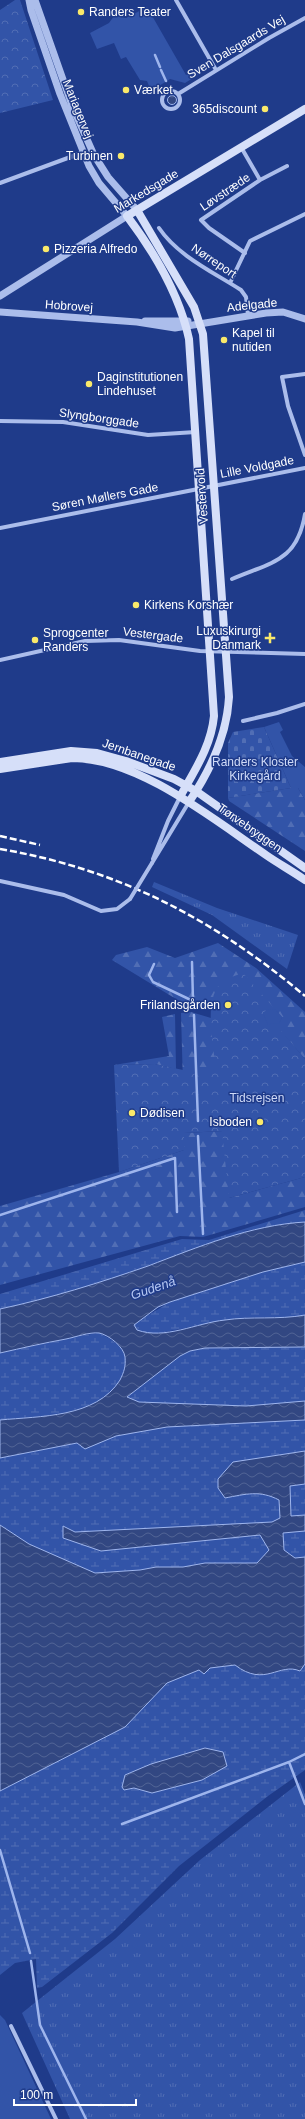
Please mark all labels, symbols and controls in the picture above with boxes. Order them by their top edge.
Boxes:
place label: Randers Teater [89,5,171,19]
marker: Randers Teater [76,7,86,17]
street label: Sven Dalsgaards Vej [185,12,287,82]
street label: Mariagervej [60,77,96,141]
place label: Værket [134,83,173,97]
marker: Værket [121,85,131,95]
place label: 365discount [192,102,258,116]
marker: 365discount [260,104,270,114]
place label: Turbinen [66,149,113,163]
marker: Turbinen [116,151,126,161]
street label: Markedsgade [111,166,181,216]
street label: Løvstræde [197,170,253,214]
street label: Nørreport [189,241,240,282]
place label: Pizzeria Alfredo [54,242,138,256]
marker: Pizzeria Alfredo [41,244,51,254]
street label: Adelgade [226,295,278,315]
street label: Hobrovej [45,297,93,315]
place label: Kapel til nutiden [232,326,275,354]
marker: Kapel til nutiden [219,335,229,345]
place label: Daginstitutionen Lindehuset [97,370,183,398]
marker: Daginstitutionen Lindehuset [84,379,94,389]
street label: Slyngborggade [58,405,140,431]
street label: Lille Voldgade [219,453,295,481]
street label: Vestervold [193,468,211,524]
street label: Søren Møllers Gade [51,480,160,514]
place label: Kirkens Korshær [144,598,233,612]
marker: Kirkens Korshær [131,600,141,610]
street label: Vestergade [122,624,184,646]
place label: Luxuskirurgi Danmark [196,624,262,652]
place label: Sprogcenter Randers [43,626,108,654]
marker: Luxuskirurgi Danmark [264,632,276,644]
marker: Sprogcenter Randers [30,635,40,645]
street label: Jernbanegade [100,736,178,774]
park label: Randers Kloster Kirkegård [212,755,298,783]
street label: Tørvebryggen [215,801,285,855]
place label: Frilandsgården [140,998,220,1012]
marker: Frilandsgården [223,1000,233,1010]
park label: Tidsrejsen [230,1091,284,1105]
place label: Dødisen [140,1106,185,1120]
marker: Dødisen [127,1108,137,1118]
place label: Isboden [209,1115,252,1129]
marker: Isboden [255,1117,265,1127]
water label: Gudenå [129,1273,177,1303]
scale bar [14,2081,136,2107]
text: 100 m [20,2088,53,2102]

